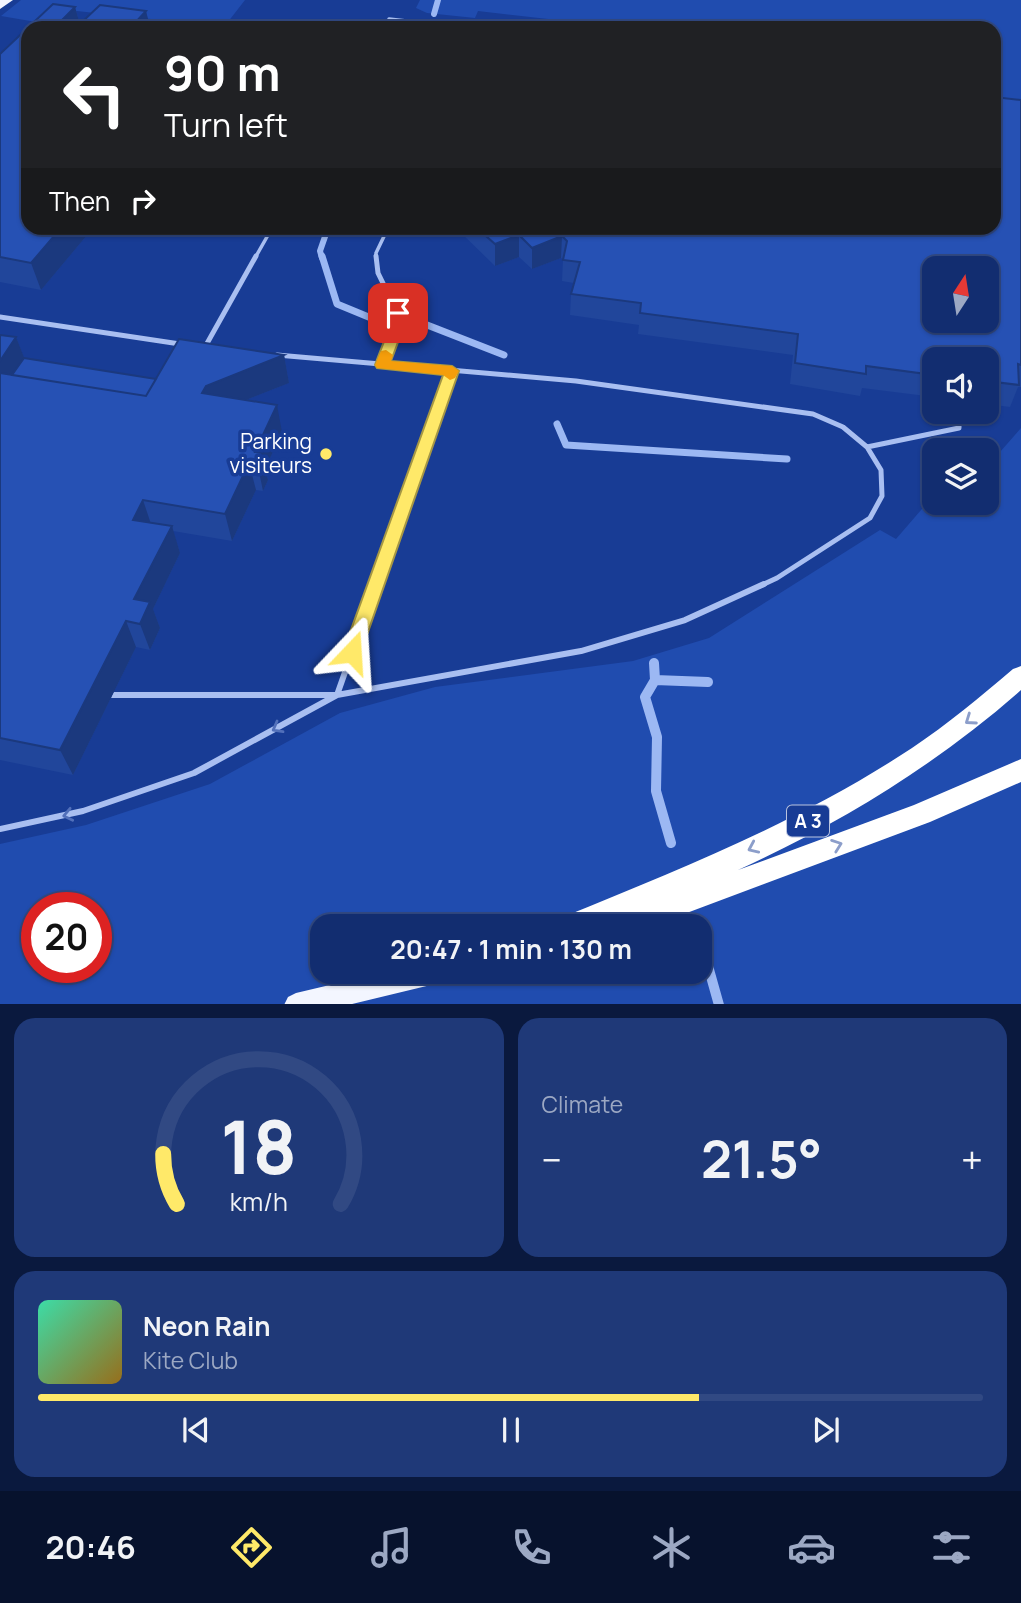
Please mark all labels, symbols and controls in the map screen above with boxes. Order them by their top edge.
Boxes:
text: 90 m [164,39,281,106]
icon: left [49,49,140,140]
text: Turn left [164,103,288,147]
icon: right [124,182,162,220]
text: Then [49,183,110,219]
north arrow [922,256,999,332]
map controls [922,256,999,515]
pin [368,283,428,343]
icon: arrive [379,294,417,332]
button: sound [922,347,999,424]
place label: Parking visiteurs [230,427,312,479]
button: layers [922,438,999,515]
marker: Parking visiteurs [318,446,334,462]
position arrow [315,615,389,689]
one-way arrow [965,712,978,724]
one-way arrow [272,720,284,733]
one-way arrow [62,806,74,821]
road number: A 3 [787,806,829,836]
one-way arrow [748,840,760,854]
one-way arrow [831,840,843,854]
speed limit sign: 20 [21,892,112,983]
text: 20:47 · 1 min · 130 m [390,931,632,967]
text: Climate [542,1088,623,1120]
text: 18 [221,1096,297,1196]
text: 21.5° [701,1123,822,1194]
text: − [542,1133,562,1185]
text: + [961,1133,983,1185]
text: km/h [230,1183,288,1218]
text: Neon Rain [143,1308,271,1344]
text: Kite Club [143,1344,238,1376]
icon: previous [177,1411,215,1449]
icon: pause [492,1411,530,1449]
icon: next [807,1411,845,1449]
icon: directions [227,1523,276,1572]
icon: music [367,1523,416,1572]
icon: phone [507,1523,556,1572]
icon: climate [647,1523,696,1572]
icon: car [787,1523,836,1572]
icon: filters [927,1523,976,1572]
text: 20:46 [45,1525,136,1569]

